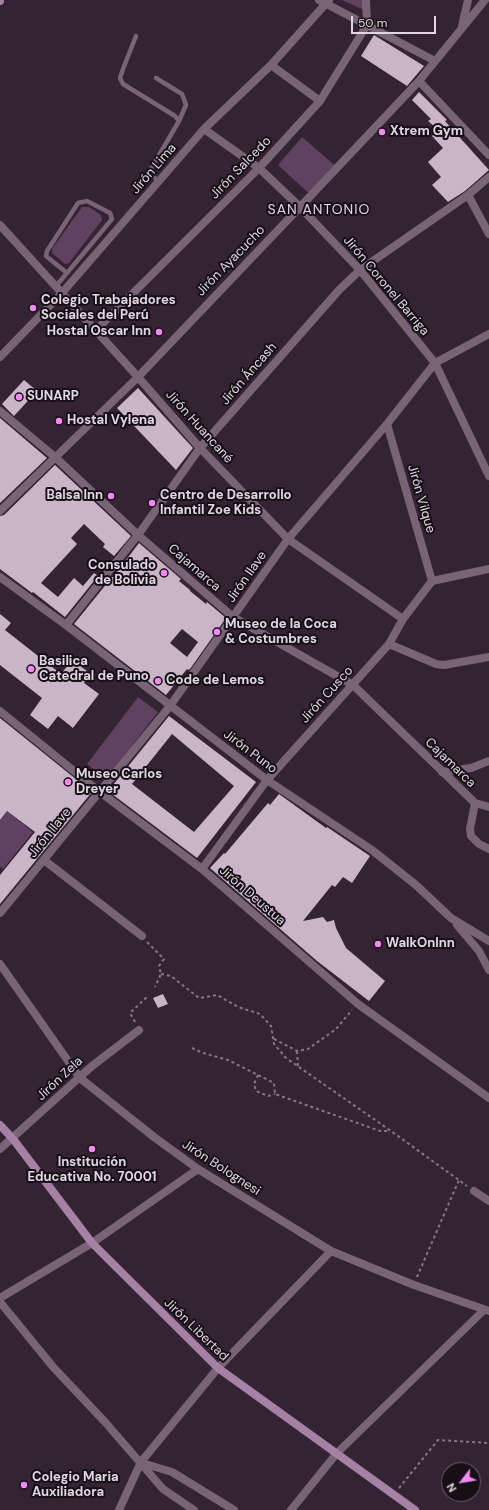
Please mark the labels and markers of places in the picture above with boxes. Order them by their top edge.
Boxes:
place label: Xtrem Gym [390,124,463,140]
marker: Xtrem Gym [377,127,387,137]
place label: Colegio Trabajadores Sociales del Perú [41,293,176,324]
marker: Colegio Trabajadores Sociales del Perú [28,303,38,313]
place label: Hostal Oscar Inn [47,324,151,340]
marker: Hostal Oscar Inn [154,327,164,337]
place label: SUNARP [27,389,79,405]
marker: SUNARP [14,392,24,402]
place label: Hostal Vylena [67,413,155,429]
marker: Hostal Vylena [54,416,64,426]
place label: Balsa Inn [46,488,103,504]
place label: Centro de Desarrollo Infantil Zoe Kids [160,488,292,519]
marker: Balsa Inn [106,491,116,501]
marker: Centro de Desarrollo Infantil Zoe Kids [147,498,157,508]
place label: Consulado de Bolivia [88,558,156,589]
marker: Consulado de Bolivia [159,568,169,578]
place label: Museo de la Coca & Costumbres [225,617,337,648]
marker: Museo de la Coca & Costumbres [212,627,222,637]
place label: Basilica Catedral de Puno [39,654,149,685]
marker: Basilica Catedral de Puno [26,664,36,674]
place label: Code de Lemos [166,673,264,689]
marker: Code de Lemos [153,676,163,686]
place label: Museo Carlos Dreyer [76,767,162,798]
marker: Museo Carlos Dreyer [63,777,73,787]
place label: WalkOnInn [386,936,455,952]
marker: WalkOnInn [373,939,383,949]
marker: Institución Educativa No. 70001 [87,1144,97,1154]
place label: Institución Educativa No. 70001 [27,1155,157,1186]
place label: Colegio Maria Auxiliadora [32,1470,119,1501]
marker: Colegio Maria Auxiliadora [19,1480,29,1490]

